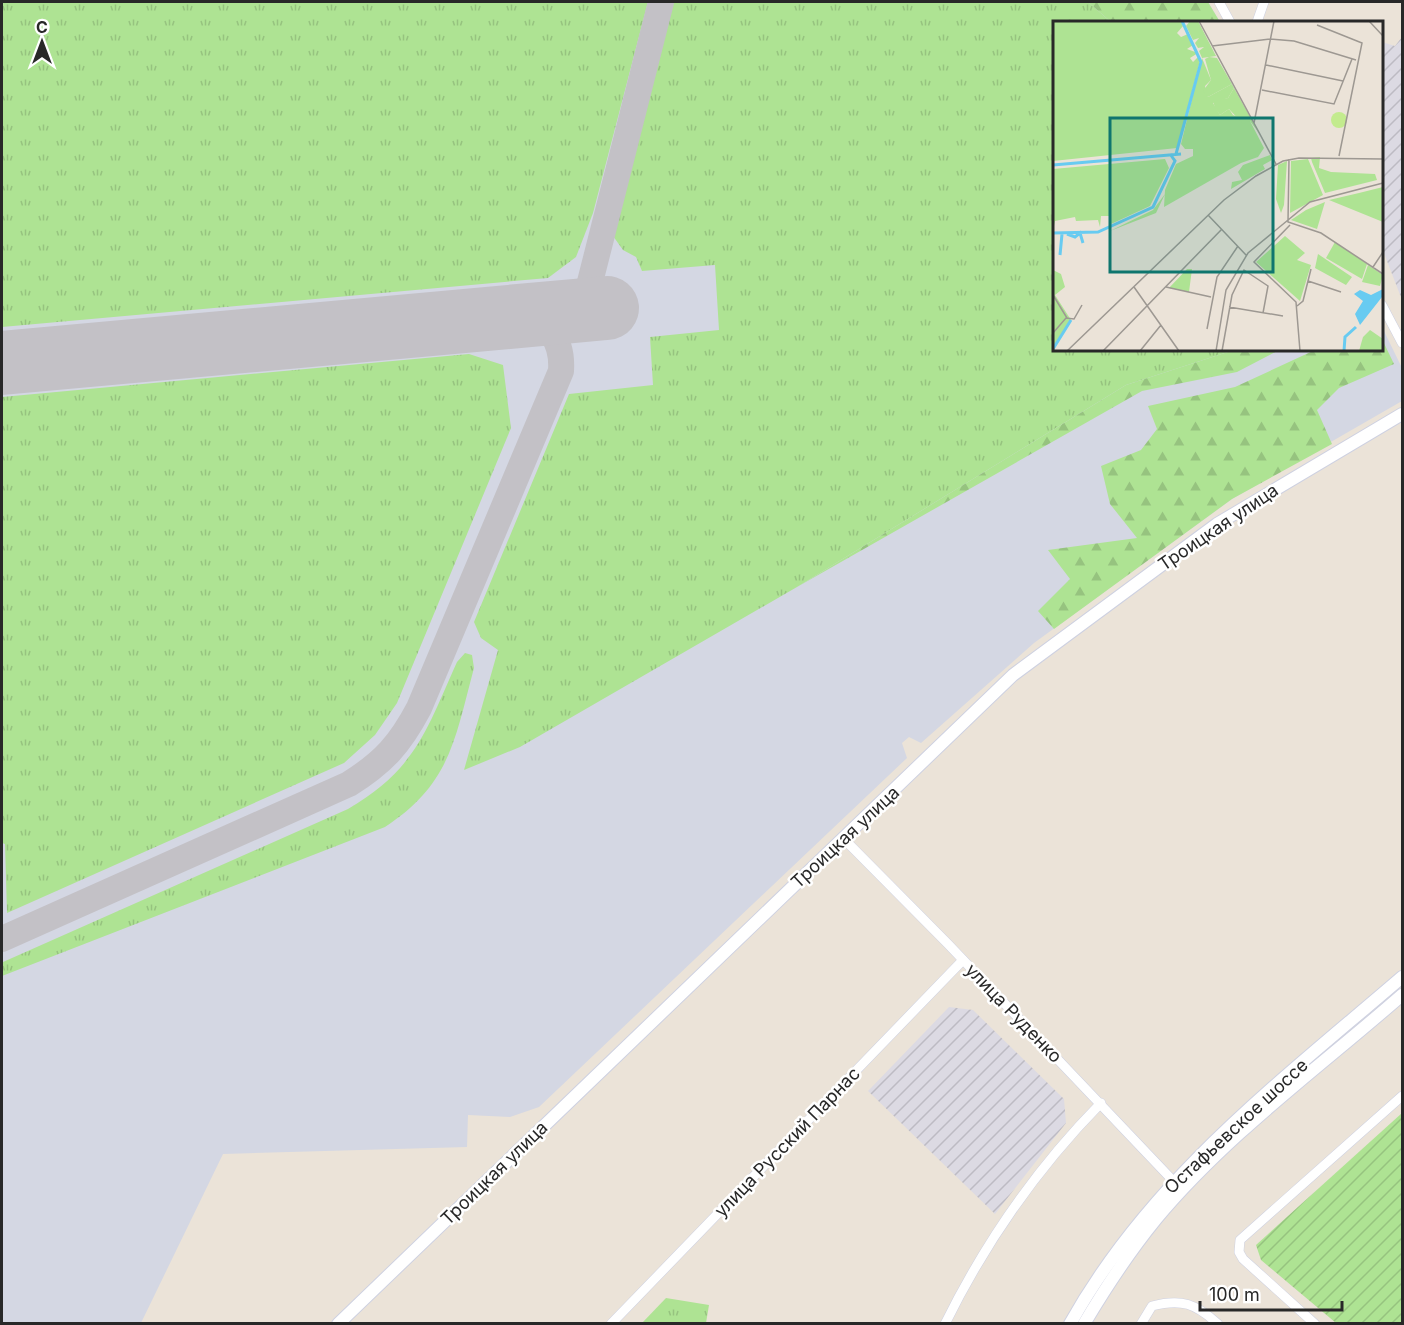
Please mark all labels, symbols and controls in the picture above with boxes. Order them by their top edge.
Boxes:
north arrow [12,12,72,72]
text: С [36,17,48,37]
inset map [1053,21,1383,351]
street label: Троицкая улица [1154,479,1282,575]
street label: Троицкая улица [787,782,903,892]
street label: улица Руденко [961,959,1067,1067]
street label: Остафьевское шоссе [1160,1054,1312,1198]
street label: улица Русский Парнас [710,1063,864,1221]
street label: Троицкая улица [436,1117,552,1229]
scale bar [1200,1274,1342,1312]
text: 100 m [1209,1284,1260,1305]

